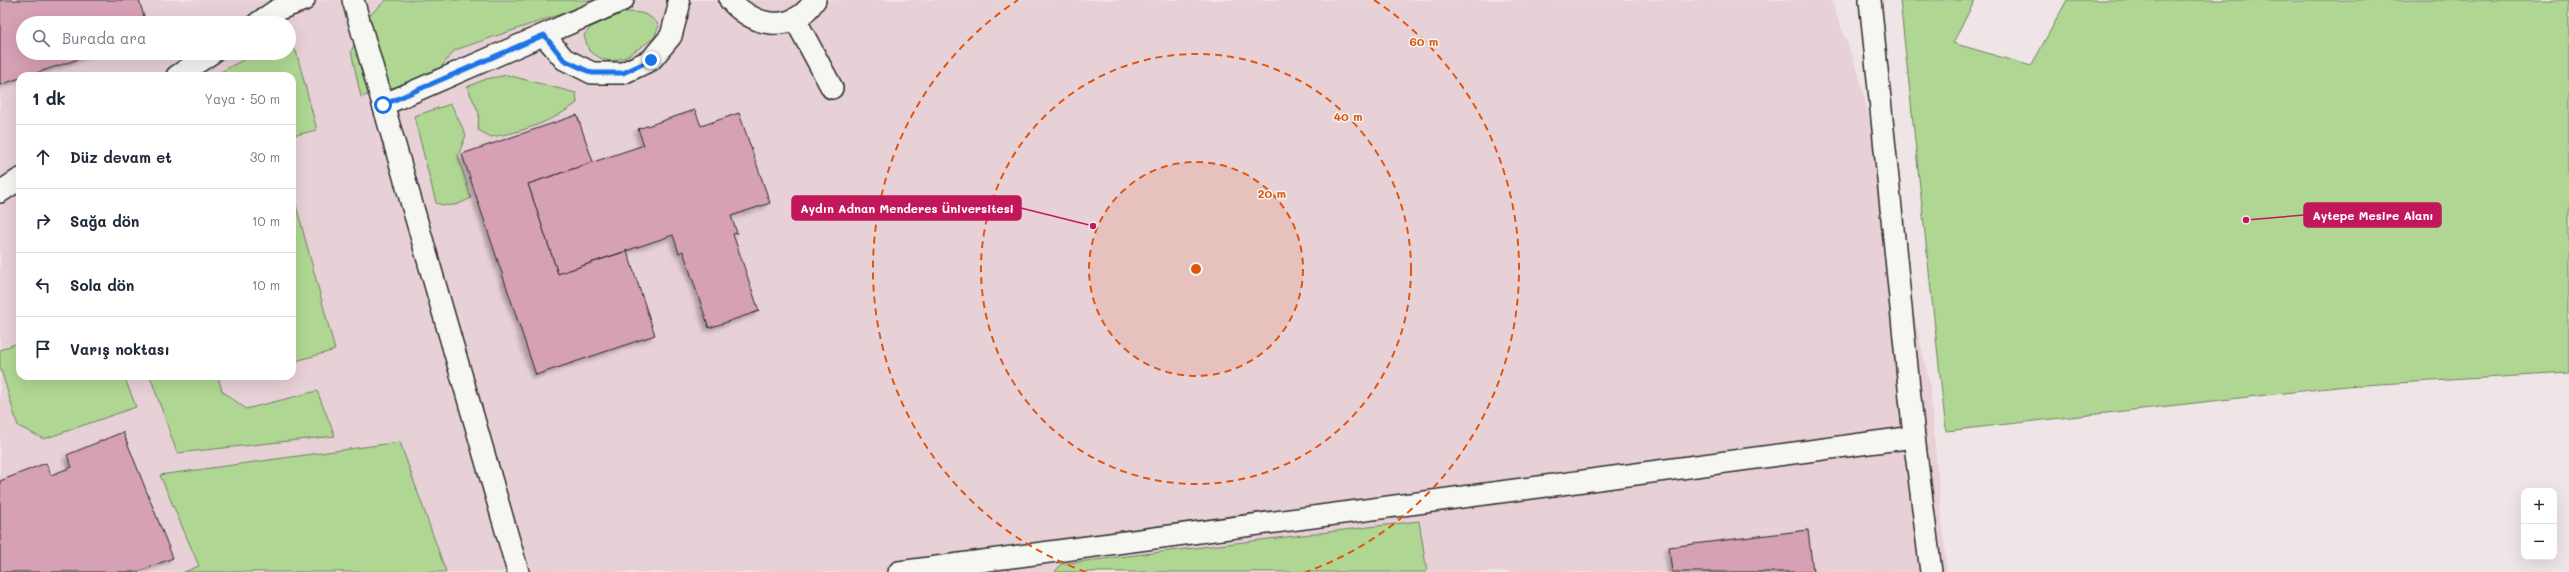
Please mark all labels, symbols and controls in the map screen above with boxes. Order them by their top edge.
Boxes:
search box [16,16,296,60]
icon: search [30,27,52,49]
text: Burada ara [62,28,146,48]
text: 60 m [1410,33,1438,49]
route end [642,51,660,69]
text: 1 dk [32,87,66,109]
text: Yaya · 50 m [204,90,280,107]
route start [374,96,392,114]
text: 40 m [1333,108,1363,124]
icon: ahead [32,146,54,168]
text: Düz devam et [70,147,172,167]
text: 30 m [250,148,280,165]
text: 20 m [1258,185,1286,201]
callout: Aydın Adnan Menderes Üniversitesi [792,196,1021,220]
text: Aydın Adnan Menderes Üniversitesi [800,200,1014,216]
callout: Aytepe Mesire Alanı [2304,203,2441,227]
text: Aytepe Mesire Alanı [2312,207,2434,223]
icon: right [32,210,54,232]
text: Sağa dön [70,211,139,231]
text: 10 m [252,212,280,229]
centre of rings [1189,262,1203,276]
icon: left [32,274,54,296]
text: Sola dön [70,275,134,295]
text: 10 m [252,276,280,293]
icon: arrive [32,338,54,360]
text: Varış noktası [70,339,170,359]
map controls [2521,488,2557,560]
button: + [2521,488,2557,524]
button: − [2521,524,2557,560]

